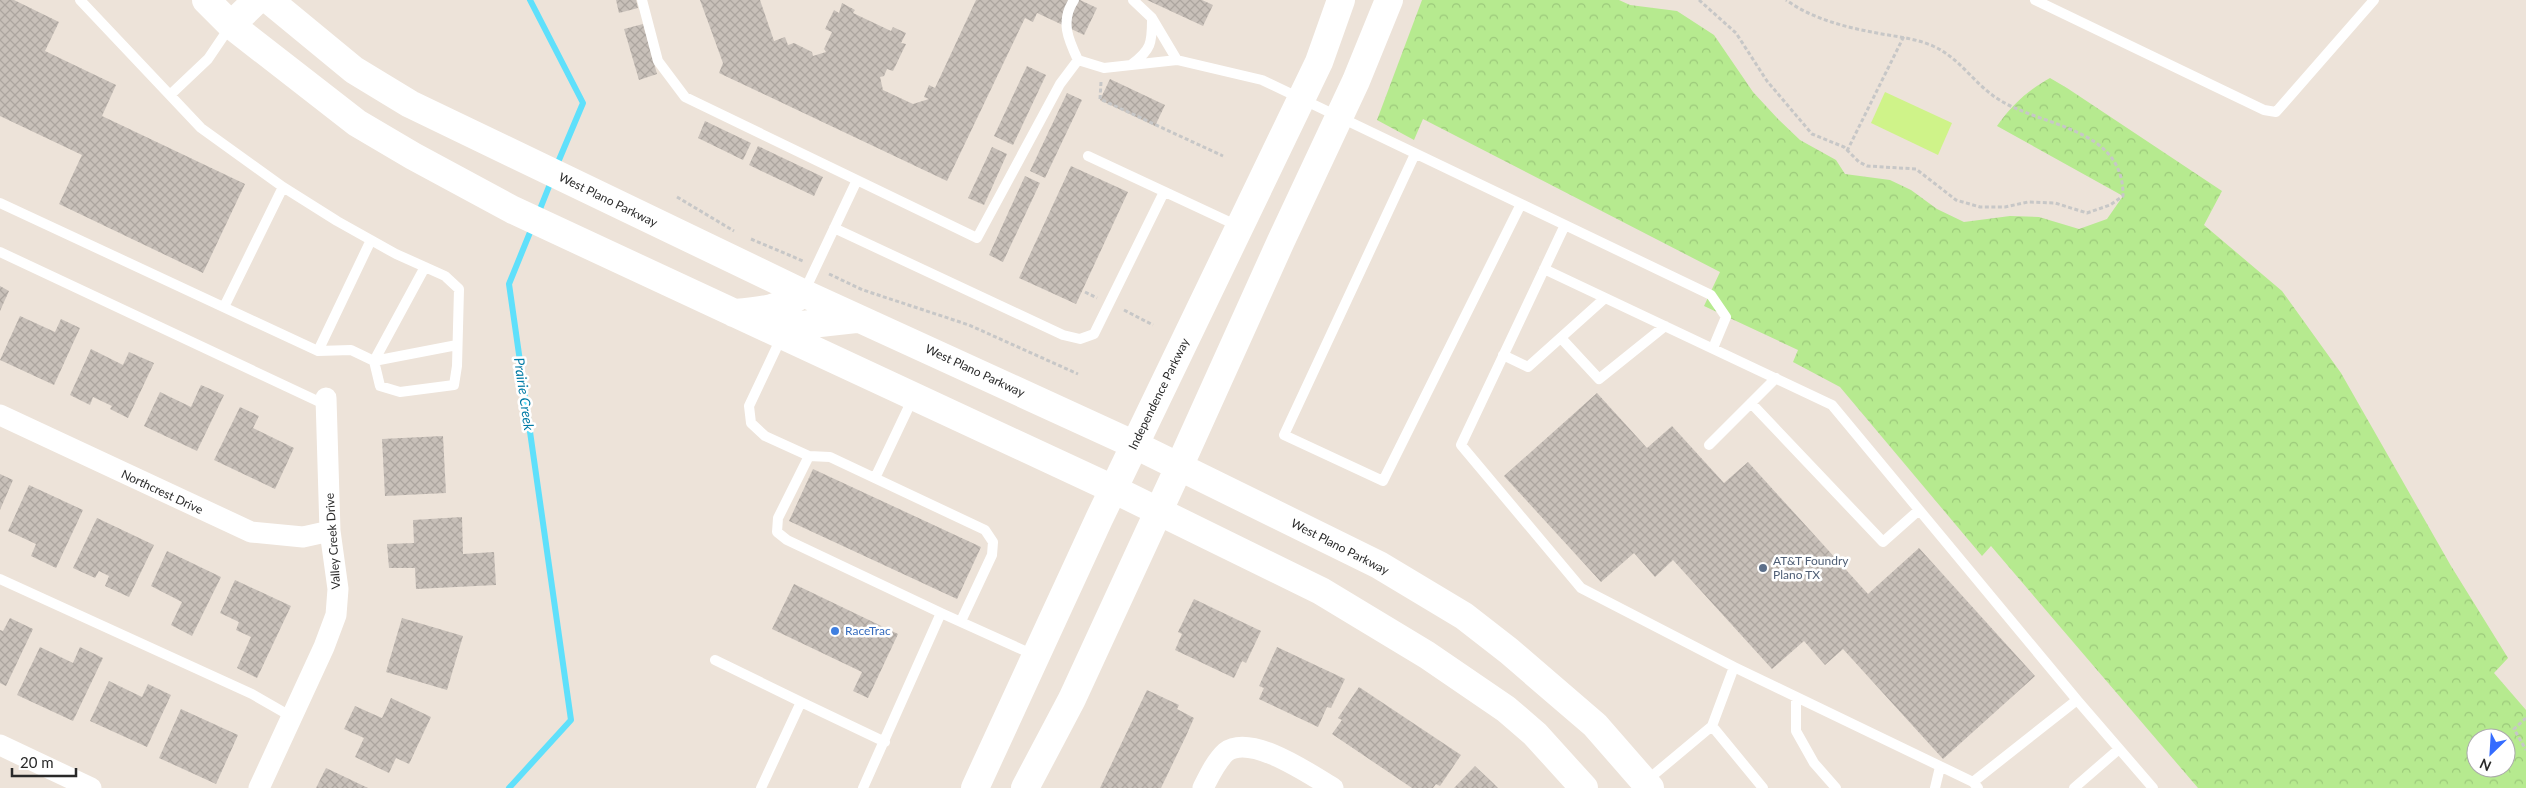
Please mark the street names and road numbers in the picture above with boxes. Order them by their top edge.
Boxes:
street label: West Plano Parkway [556,169,661,230]
street label: Independence Parkway [1125,335,1192,452]
street label: West Plano Parkway [923,341,1028,401]
street label: Northcrest Drive [119,466,205,517]
street label: Valley Creek Drive [322,492,343,590]
street label: West Plano Parkway [1289,515,1392,578]

